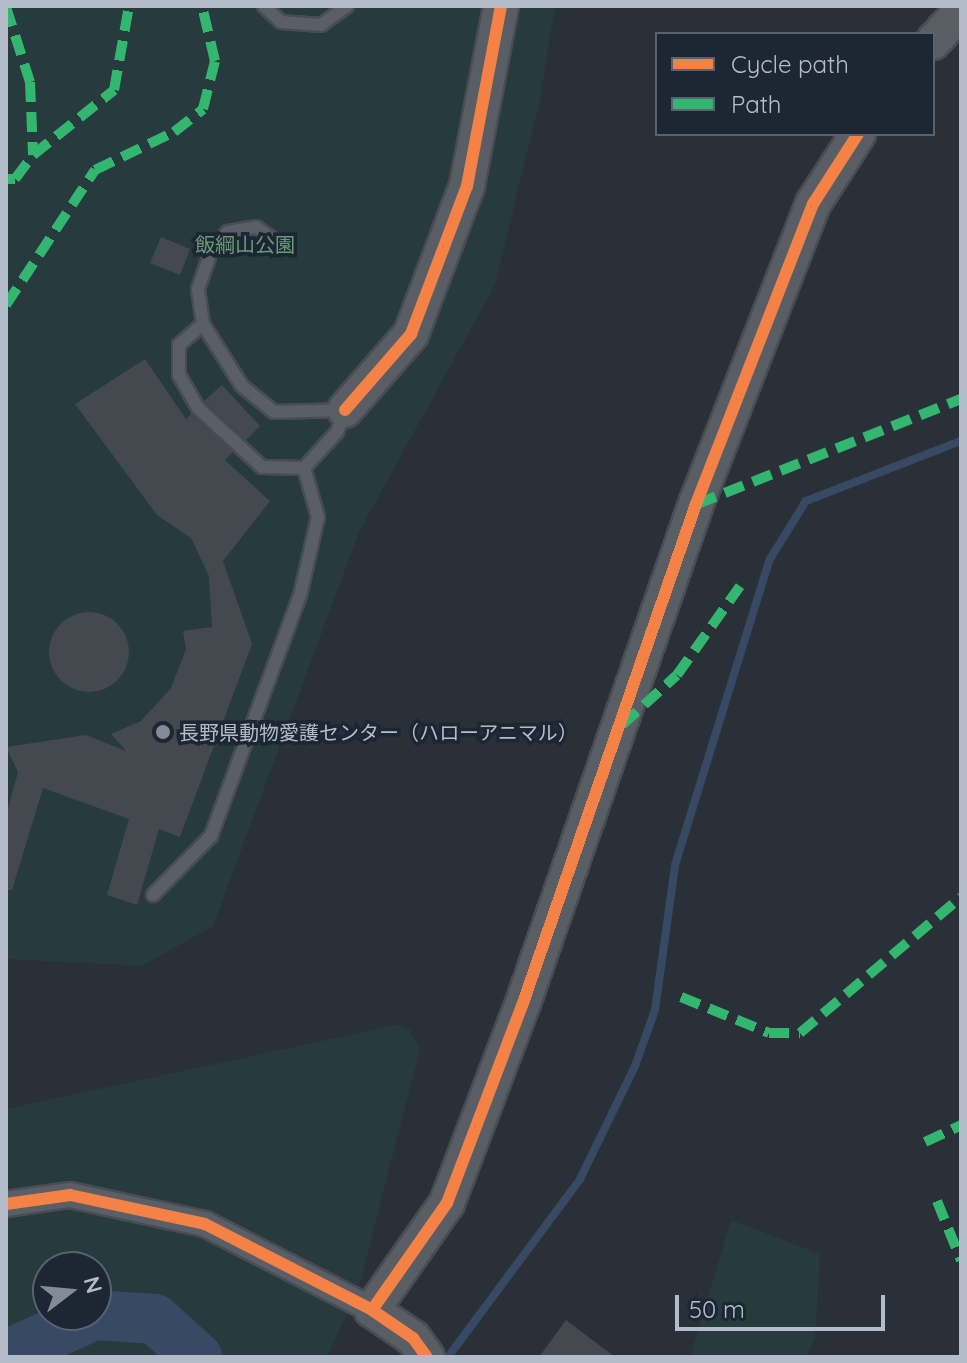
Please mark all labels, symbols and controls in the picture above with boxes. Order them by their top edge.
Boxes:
legend [655,32,935,136]
text: Cycle path [731,49,849,79]
text: Path [731,89,782,119]
park label: 飯綱山公園 [195,232,295,256]
place label: 長野県動物愛護センター（ハローアニマル） [179,720,579,744]
marker: 長野県動物愛護センター（ハローアニマル） [154,723,172,741]
north arrow [32,1251,112,1331]
text: N [77,1273,109,1297]
scale bar [679,1279,889,1329]
text: 50 m [689,1294,745,1324]

